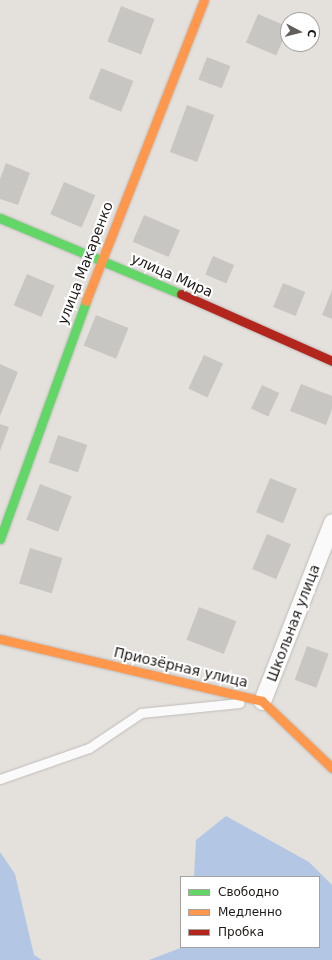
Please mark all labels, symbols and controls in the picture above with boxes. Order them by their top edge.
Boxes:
north arrow [280,12,320,52]
text: С [304,29,318,38]
street label: улица Макаренко [54,199,116,327]
street label: улица Мира [129,250,215,300]
street label: Школьная улица [263,562,323,684]
street label: Приозёрная улица [112,643,250,691]
legend [180,876,320,948]
text: Свободно [218,885,279,899]
text: Медленно [218,905,282,919]
text: Пробка [218,925,264,939]

